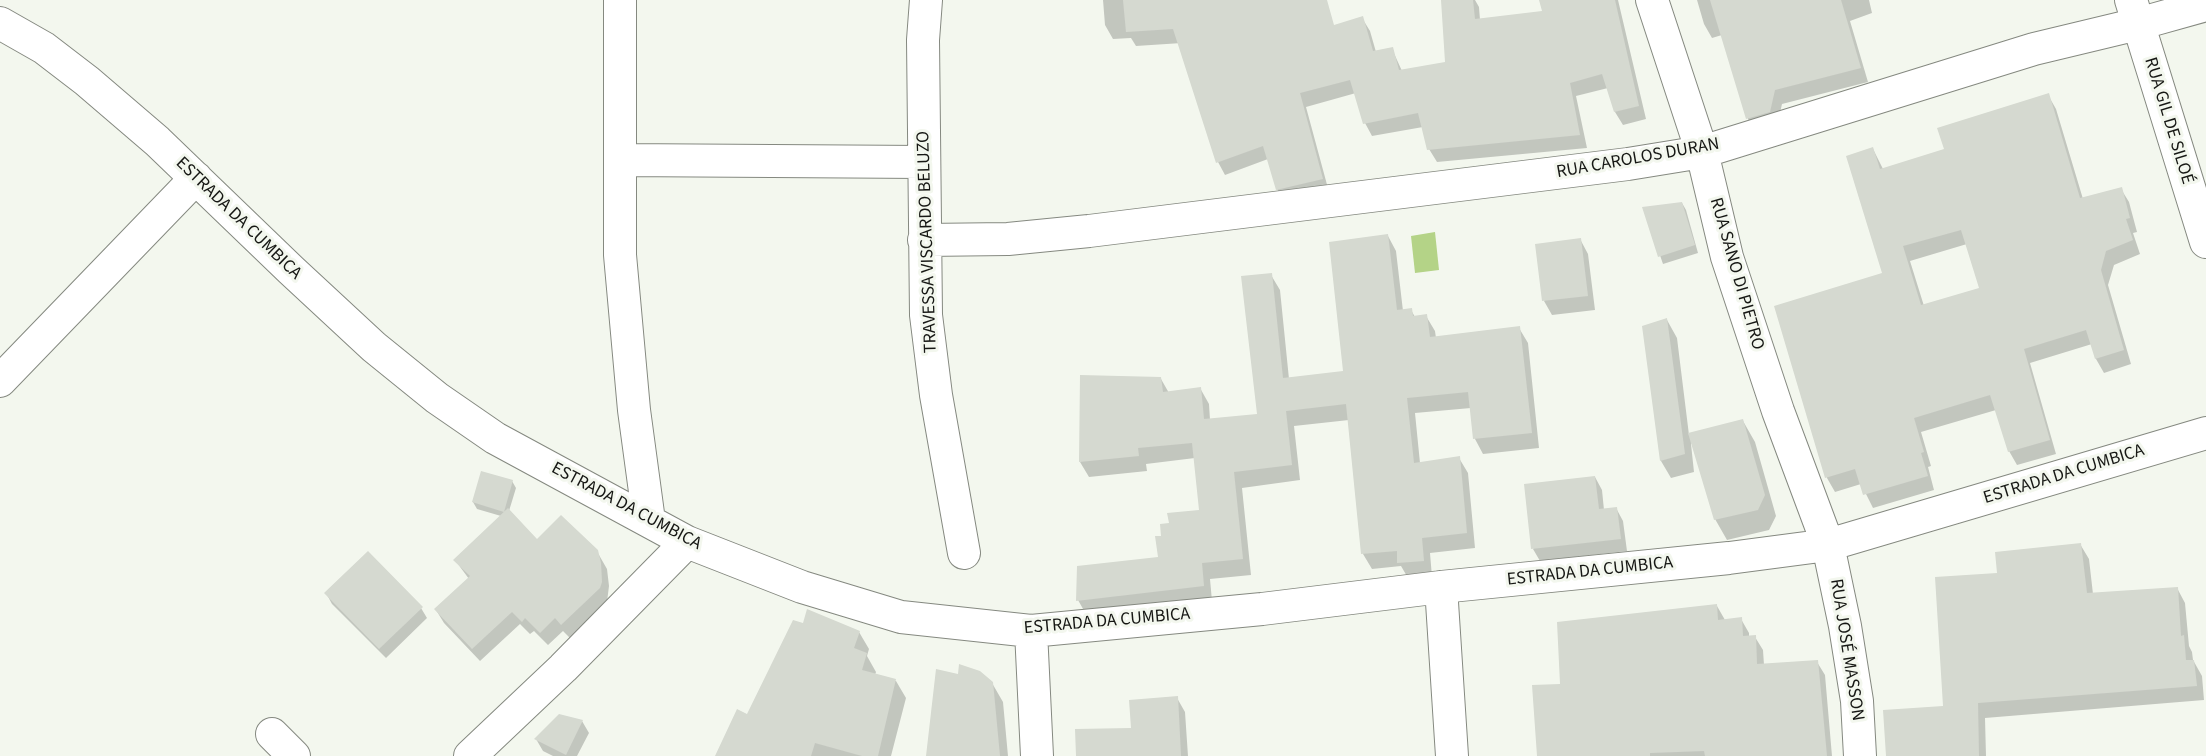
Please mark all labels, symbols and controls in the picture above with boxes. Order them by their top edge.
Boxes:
street label: RUA GIL DE SILOÉ [2138,55,2198,187]
street label: TRAVESSA VISCARDO BELUZO [913,131,943,353]
street label: RUA CAROLOS DURAN [1555,134,1721,184]
street label: ESTRADA DA CUMBICA [170,153,306,285]
street label: RUA SANO DI PIETRO [1704,195,1768,353]
street label: ESTRADA DA CUMBICA [1981,440,2147,510]
street label: ESTRADA DA CUMBICA [547,458,705,556]
street label: ESTRADA DA CUMBICA [1506,553,1674,591]
street label: RUA JOSÉ MASSON [1824,577,1868,723]
street label: ESTRADA DA CUMBICA [1023,604,1191,640]

